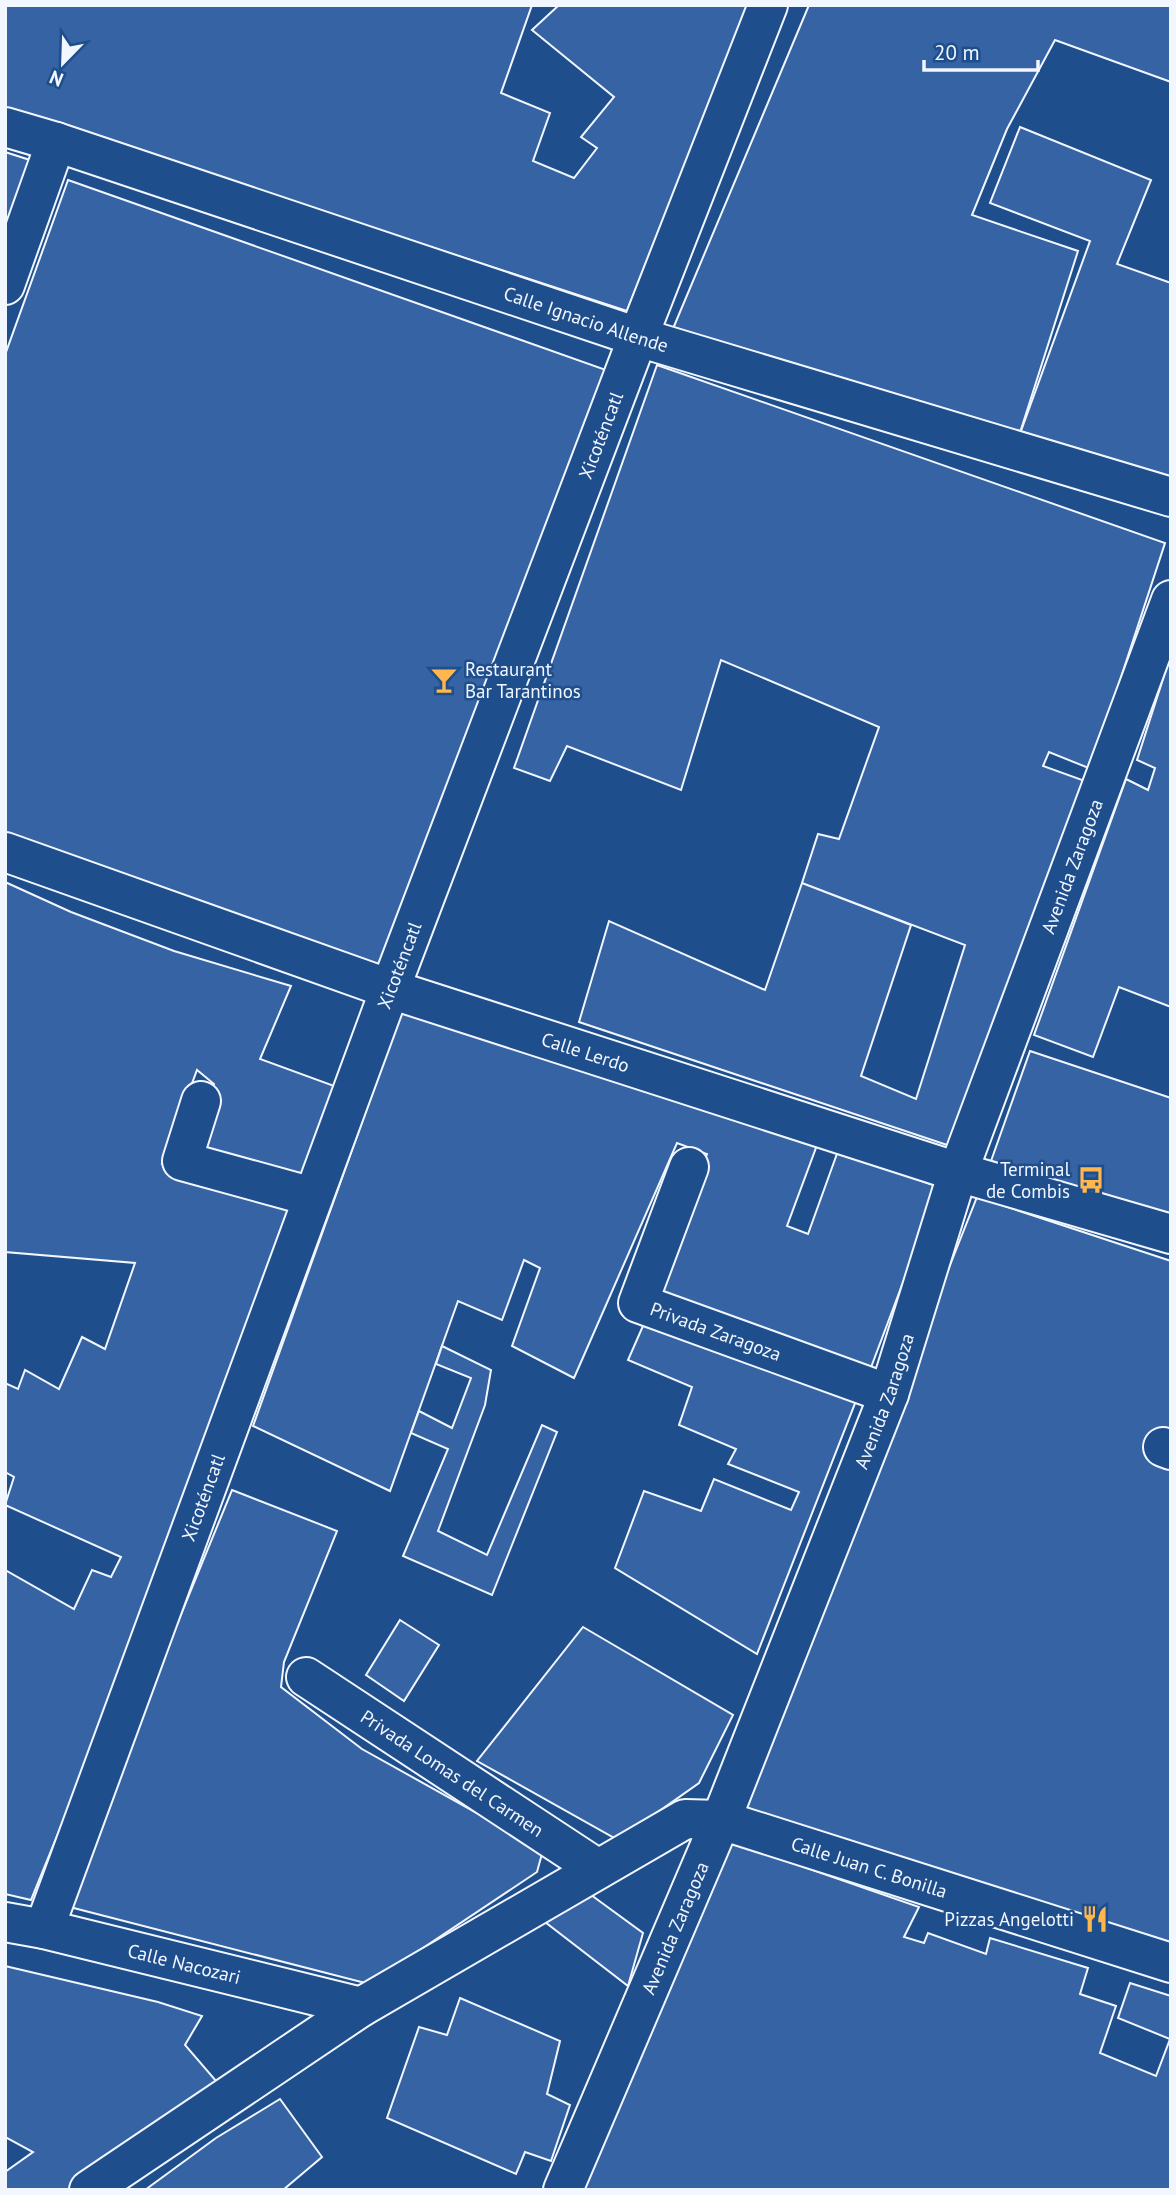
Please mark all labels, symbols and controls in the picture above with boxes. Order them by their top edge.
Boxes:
north arrow [28,28,98,98]
scale bar [924,28,1038,72]
text: 20 m [934,39,980,66]
text: N [46,65,67,92]
street label: Calle Ignacio Allende [501,281,671,357]
street label: Xicoténcatl [573,388,628,482]
place label: Restaurant Bar Tarantinos [465,657,581,703]
bar icon: Restaurant Bar Tarantinos [429,665,459,695]
street label: Avenida Zaragoza [1036,795,1108,937]
street label: Xicoténcatl [372,918,427,1012]
street label: Calle Lerdo [538,1027,632,1077]
place label: Terminal de Combis [986,1157,1070,1203]
bus stop icon: Terminal de Combis [1076,1165,1106,1195]
street label: Privada Zaragoza [647,1296,785,1366]
street label: Avenida Zaragoza [849,1330,919,1472]
street label: Xicoténcatl [176,1450,230,1544]
street label: Privada Lomas del Carmen [356,1704,548,1842]
street label: Calle Juan C. Bonilla [788,1831,950,1903]
street label: Avenida Zaragoza [636,1858,714,1998]
restaurant icon: Pizzas Angelotti [1080,1904,1110,1934]
place label: Pizzas Angelotti [944,1907,1074,1931]
street label: Calle Nacozari [125,1938,243,1989]

